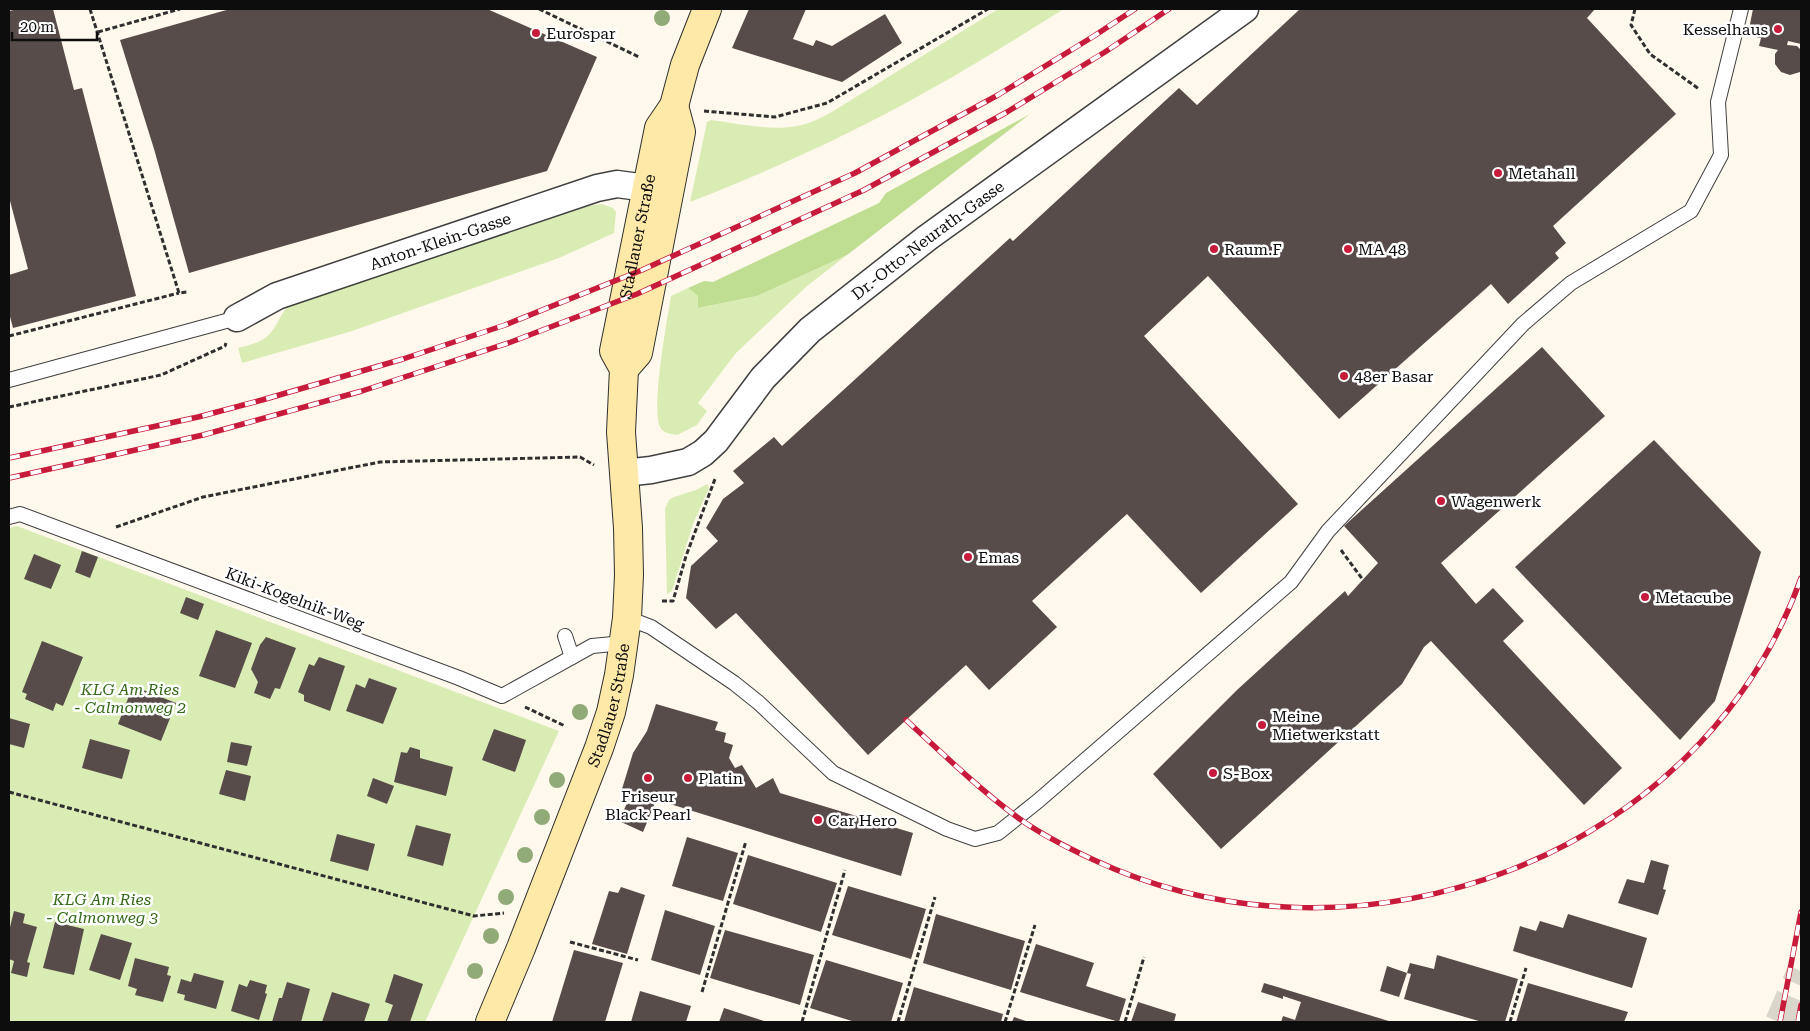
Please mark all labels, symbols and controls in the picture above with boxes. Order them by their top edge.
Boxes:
scale bar [12,10,98,42]
text: 20 m [20,18,55,36]
place label: Kesselhaus [1683,20,1768,39]
marker: Kesselhaus [1772,23,1784,35]
place label: Eurospar [546,24,616,43]
marker: Eurospar [530,27,542,39]
place label: Metahall [1508,164,1575,183]
marker: Metahall [1492,167,1504,179]
street label: Stadlauer Straße [616,172,660,301]
street label: Dr.-Otto-Neurath-Gasse [848,177,1008,304]
street label: Anton-Klein-Gasse [367,209,514,274]
place label: Raum.F [1224,240,1282,259]
place label: MA 48 [1358,240,1406,259]
marker: Raum.F [1208,243,1220,255]
marker: MA 48 [1342,243,1354,255]
place label: 48er Basar [1354,367,1434,386]
marker: 48er Basar [1338,370,1350,382]
place label: Wagenwerk [1451,492,1541,511]
marker: Wagenwerk [1435,495,1447,507]
place label: Emas [978,548,1020,567]
marker: Emas [962,551,974,563]
street label: Kiki-Kogelnik-Weg [223,563,368,634]
place label: Metacube [1655,588,1732,607]
marker: Metacube [1639,591,1651,603]
street label: Stadlauer Straße [584,642,633,770]
park label: KLG Am Ries - Calmonweg 2 [74,680,186,717]
place label: Meine Mietwerkstatt [1272,707,1380,744]
marker: Meine Mietwerkstatt [1256,719,1268,731]
place label: S-Box [1223,764,1270,783]
marker: S-Box [1207,767,1219,779]
place label: Platin [698,769,743,788]
marker: Friseur Black Pearl [642,772,654,784]
marker: Platin [682,772,694,784]
place label: Friseur Black Pearl [605,787,691,824]
place label: Car Hero [828,811,897,830]
marker: Car Hero [812,814,824,826]
park label: KLG Am Ries - Calmonweg 3 [46,890,158,927]

